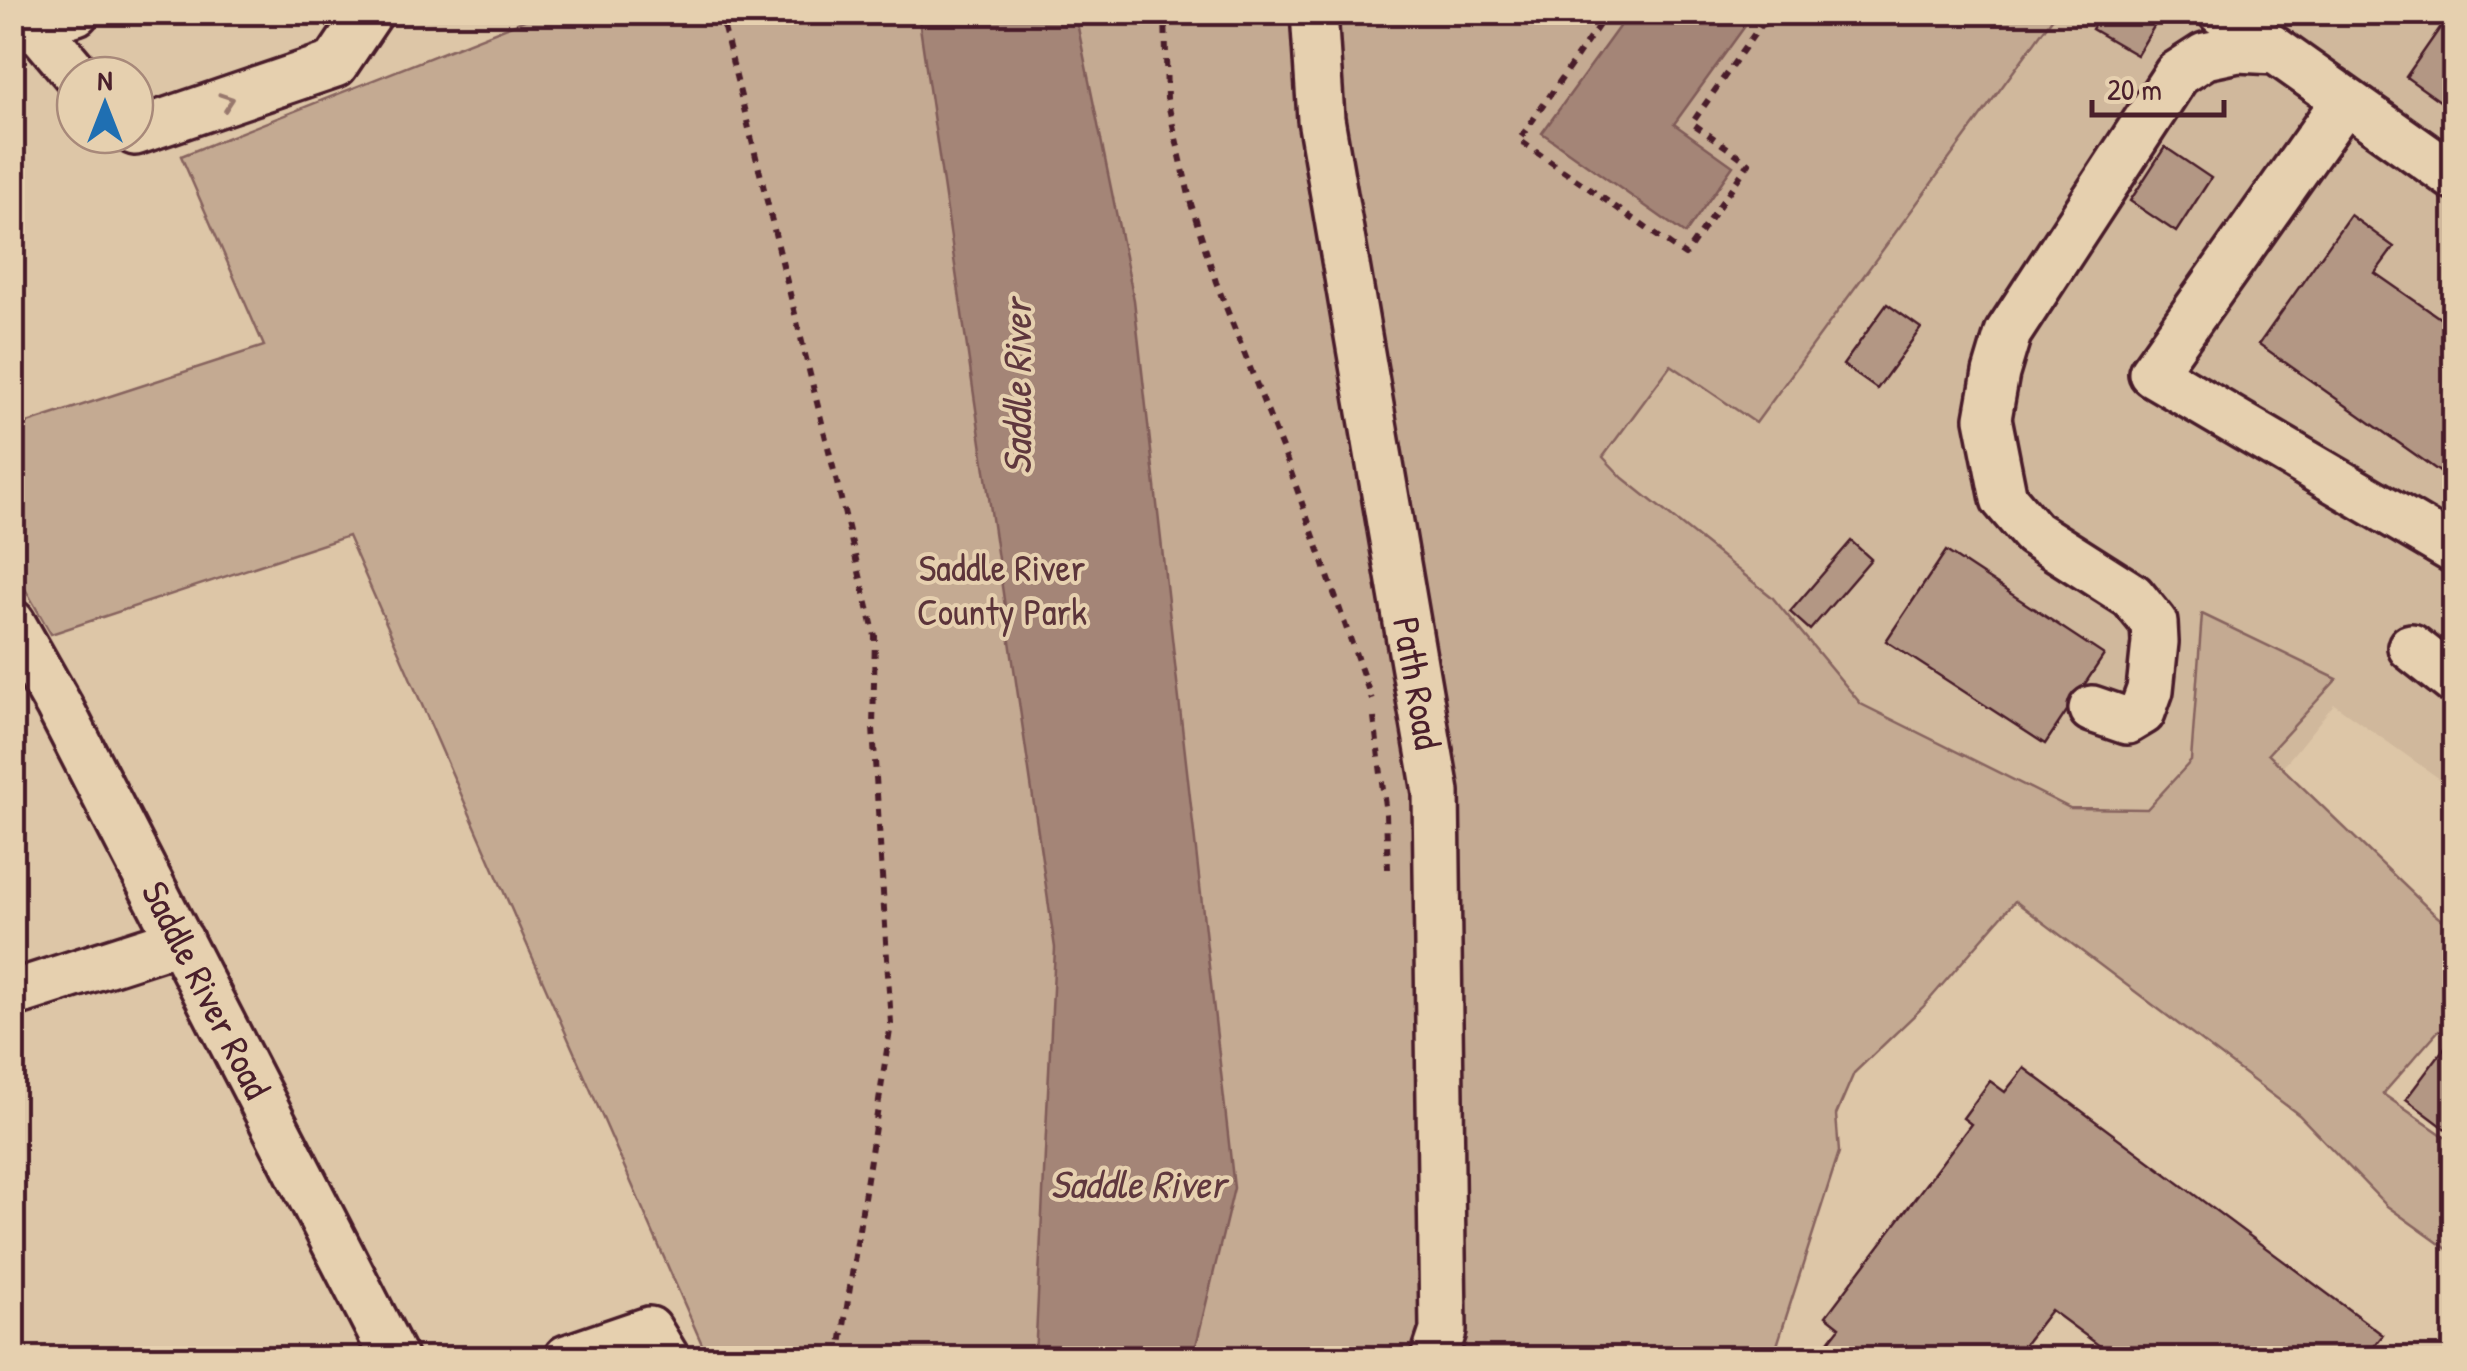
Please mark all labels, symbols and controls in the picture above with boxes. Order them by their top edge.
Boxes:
north arrow [55,55,155,155]
scale bar [2092,55,2224,117]
text: N [98,61,113,99]
text: 20 m [2107,69,2162,109]
one-way arrow [218,92,235,113]
water label: Saddle River [989,295,1043,475]
park label: Saddle River County Park [917,541,1087,637]
street label: Path Road [1381,613,1455,753]
street label: Saddle River Road [130,872,284,1107]
water label: Saddle River [1050,1156,1230,1210]

